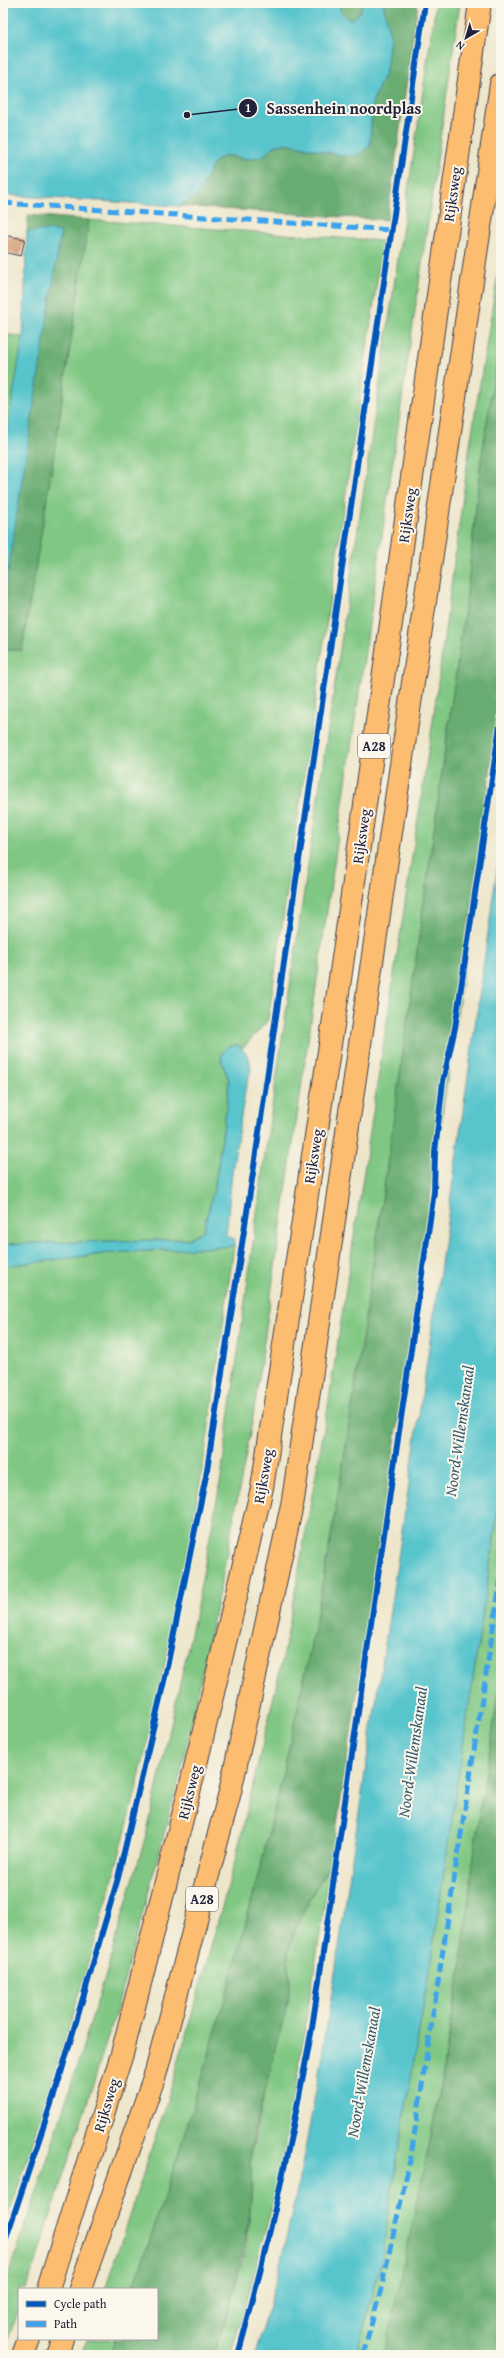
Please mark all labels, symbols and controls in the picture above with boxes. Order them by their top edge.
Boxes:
north arrow [446,18,486,58]
text: N [452,37,468,54]
callout: Sassenhein noordplas [238,94,429,122]
text: Sassenhein noordplas [267,96,422,120]
text: 1 [245,99,251,116]
street label: Rijksweg [438,165,466,223]
street label: Rijksweg [393,486,421,544]
road number: A28 [358,734,390,758]
street label: Rijksweg [347,807,375,865]
street label: Rijksweg [298,1127,328,1185]
water label: Noord-Willemskanaal [438,1364,480,1499]
street label: Rijksweg [248,1446,278,1505]
water label: Noord-Willemskanaal [391,1685,433,1820]
street label: Rijksweg [172,1762,206,1821]
road number: A28 [186,1887,218,1911]
water label: Noord-Willemskanaal [340,2005,386,2140]
street label: Rijksweg [88,2075,124,2135]
legend [18,2288,158,2340]
text: Cycle path [54,2295,107,2312]
text: Path [54,2315,77,2332]

